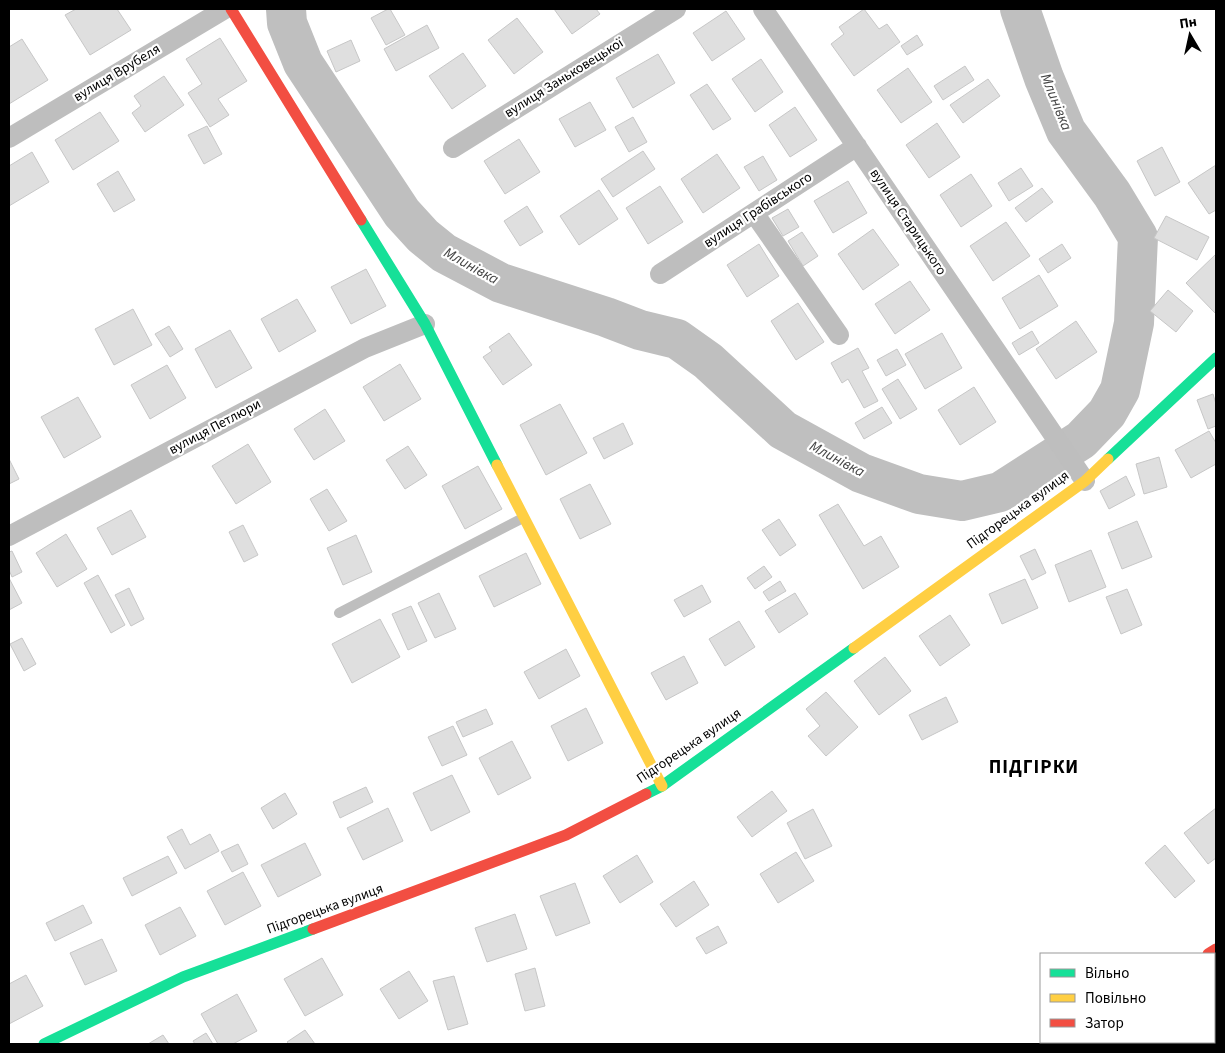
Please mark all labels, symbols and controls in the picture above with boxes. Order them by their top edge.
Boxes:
north arrow [1165,10,1215,60]
text: Пн [1178,12,1198,34]
street label: вулиця Заньковецької [501,33,628,123]
street label: вулиця Врубеля [70,39,164,107]
water label: Млинівка [1035,70,1077,134]
street label: вулиця Старицького [865,165,951,279]
street label: вулиця Грабівського [700,167,816,253]
water label: Млинівка [440,242,502,290]
street label: вулиця Петлюри [165,394,265,460]
water label: Млинівка [806,436,868,482]
street label: Підгорецька вулиця [963,466,1073,554]
street label: Підгорецька вулиця [633,703,745,789]
district label: ПІДГІРКИ [989,754,1079,781]
street label: Підгорецька вулиця [264,879,386,939]
legend [1040,953,1215,1043]
text: Вільно [1085,963,1129,984]
text: Повільно [1085,988,1146,1009]
text: Затор [1085,1013,1124,1034]

